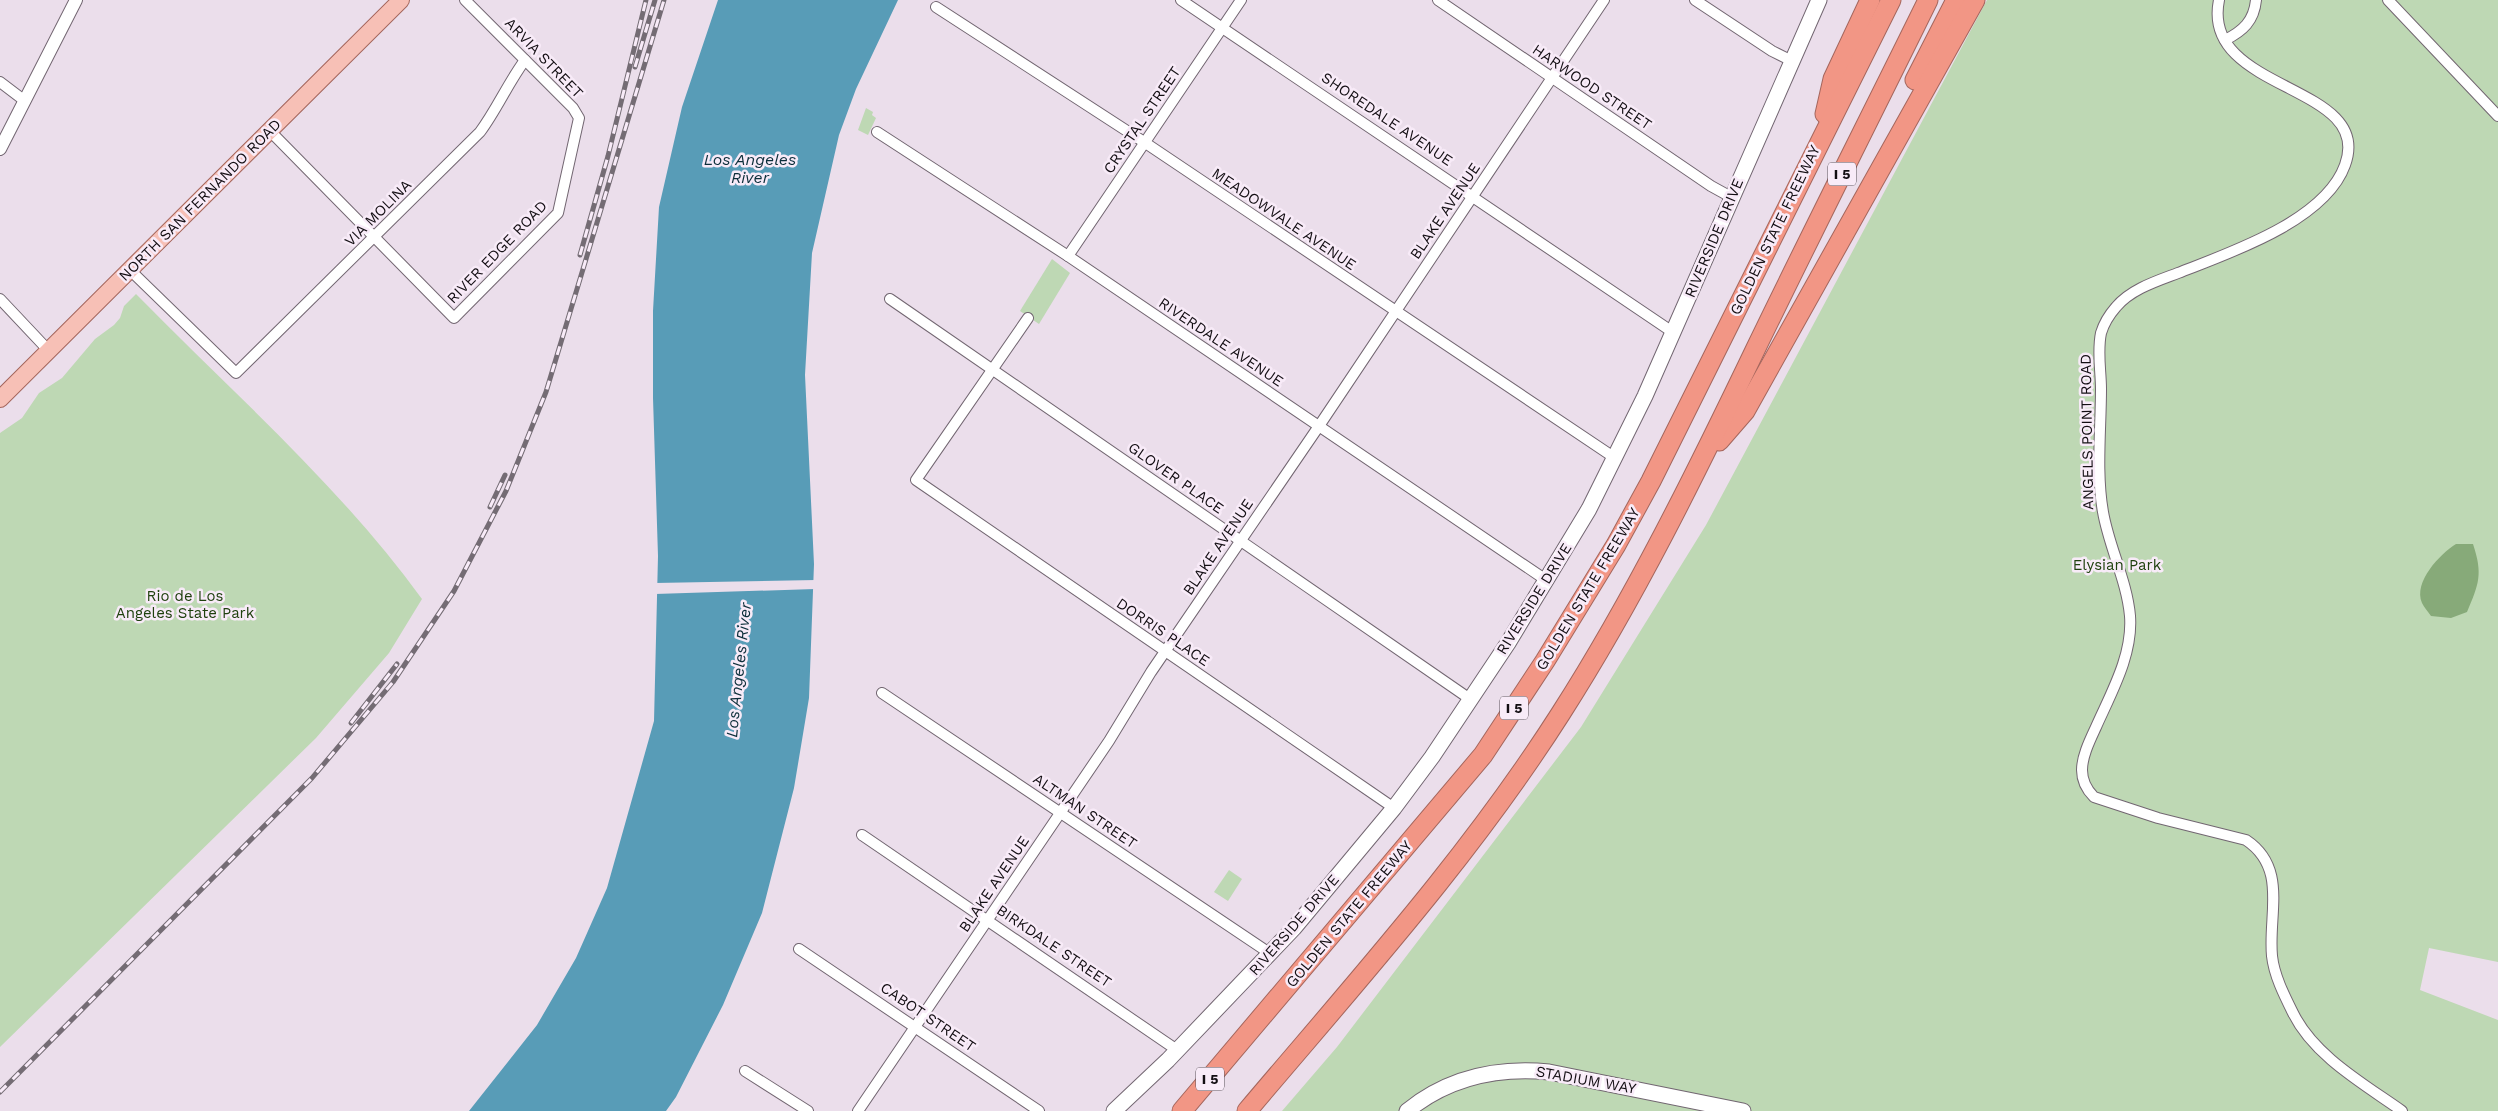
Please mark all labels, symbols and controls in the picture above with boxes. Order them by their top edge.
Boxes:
street label: ARVIA STREET [501,14,587,102]
street label: HARWOOD STREET [1529,40,1655,134]
street label: CRYSTAL STREET [1100,63,1184,177]
street label: SHOREDALE AVENUE [1318,68,1456,170]
street label: NORTH SAN FERNANDO ROAD [115,115,285,285]
street label: GOLDEN STATE FREEWAY [1726,142,1824,318]
water label: Los Angeles River [704,150,796,187]
street label: BLAKE AVENUE [1406,160,1484,262]
road number: I 5 [1828,162,1856,185]
street label: MEADOWVALE AVENUE [1209,164,1359,274]
street label: VIA MOLINA [341,176,415,250]
street label: RIVERSIDE DRIVE [1681,176,1747,300]
street label: RIVER EDGE ROAD [443,197,551,307]
street label: RIVERDALE AVENUE [1155,294,1287,390]
street label: ANGELS POINT ROAD [2077,354,2097,510]
street label: GLOVER PLACE [1125,438,1227,518]
street label: BLAKE AVENUE [1179,496,1257,598]
street label: GOLDEN STATE FREEWAY [1532,504,1644,673]
street label: RIVERSIDE DRIVE [1493,540,1575,658]
park label: Elysian Park [2073,556,2162,574]
park label: Rio de Los Angeles State Park [116,587,255,622]
street label: DORRIS PLACE [1113,594,1213,670]
water label: Los Angeles River [722,601,755,738]
road number: I 5 [1500,696,1528,720]
street label: ALTMAN STREET [1030,770,1140,852]
street label: BLAKE AVENUE [955,833,1033,935]
street label: GOLDEN STATE FREEWAY [1282,837,1416,991]
street label: RIVERSIDE DRIVE [1245,871,1343,979]
street label: BIRKDALE STREET [993,901,1115,991]
street label: CABOT STREET [877,978,979,1056]
street label: STADIUM WAY [1534,1062,1638,1098]
road number: I 5 [1196,1068,1224,1090]

